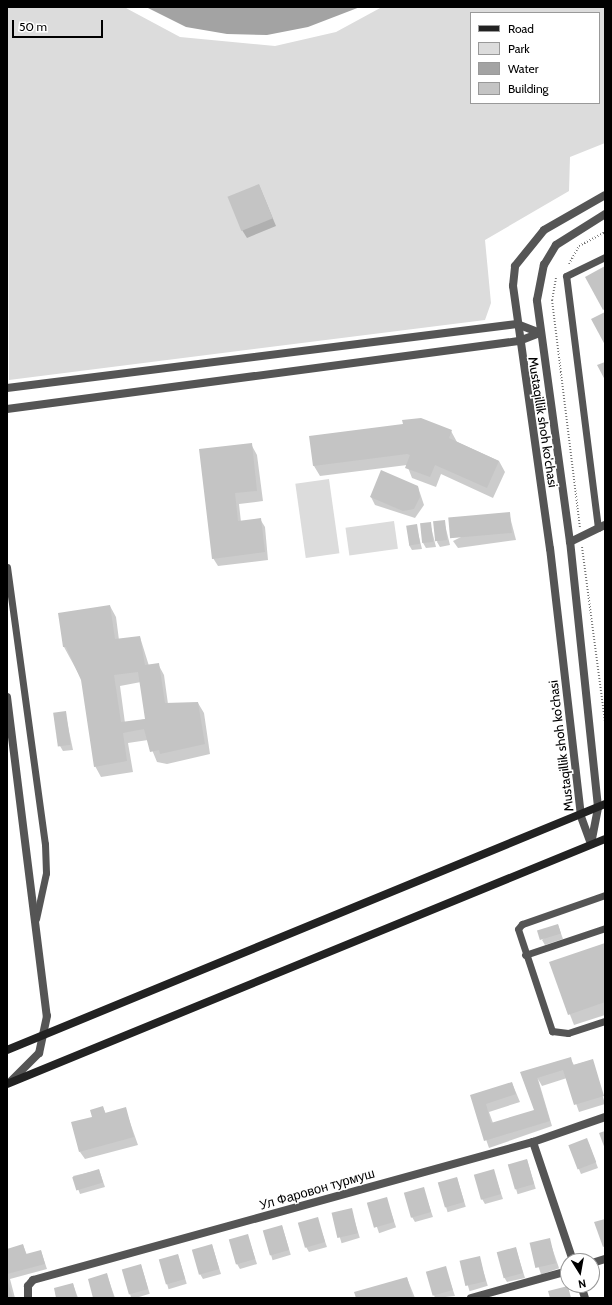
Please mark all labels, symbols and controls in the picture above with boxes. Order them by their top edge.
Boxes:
scale bar [14,12,105,38]
legend [470,12,600,104]
text: 50 m [19,19,47,34]
text: Road [508,21,534,36]
text: Park [508,41,530,56]
text: Water [508,61,538,76]
text: Building [508,81,549,96]
street label: Mustaqillik shoh ko'chasi [525,356,561,488]
street label: Mustaqillik shoh ko'chasi [545,679,577,813]
street label: Ул Фаровон турмуш [258,1165,376,1213]
north arrow [560,1253,600,1293]
text: N [577,1276,587,1291]

